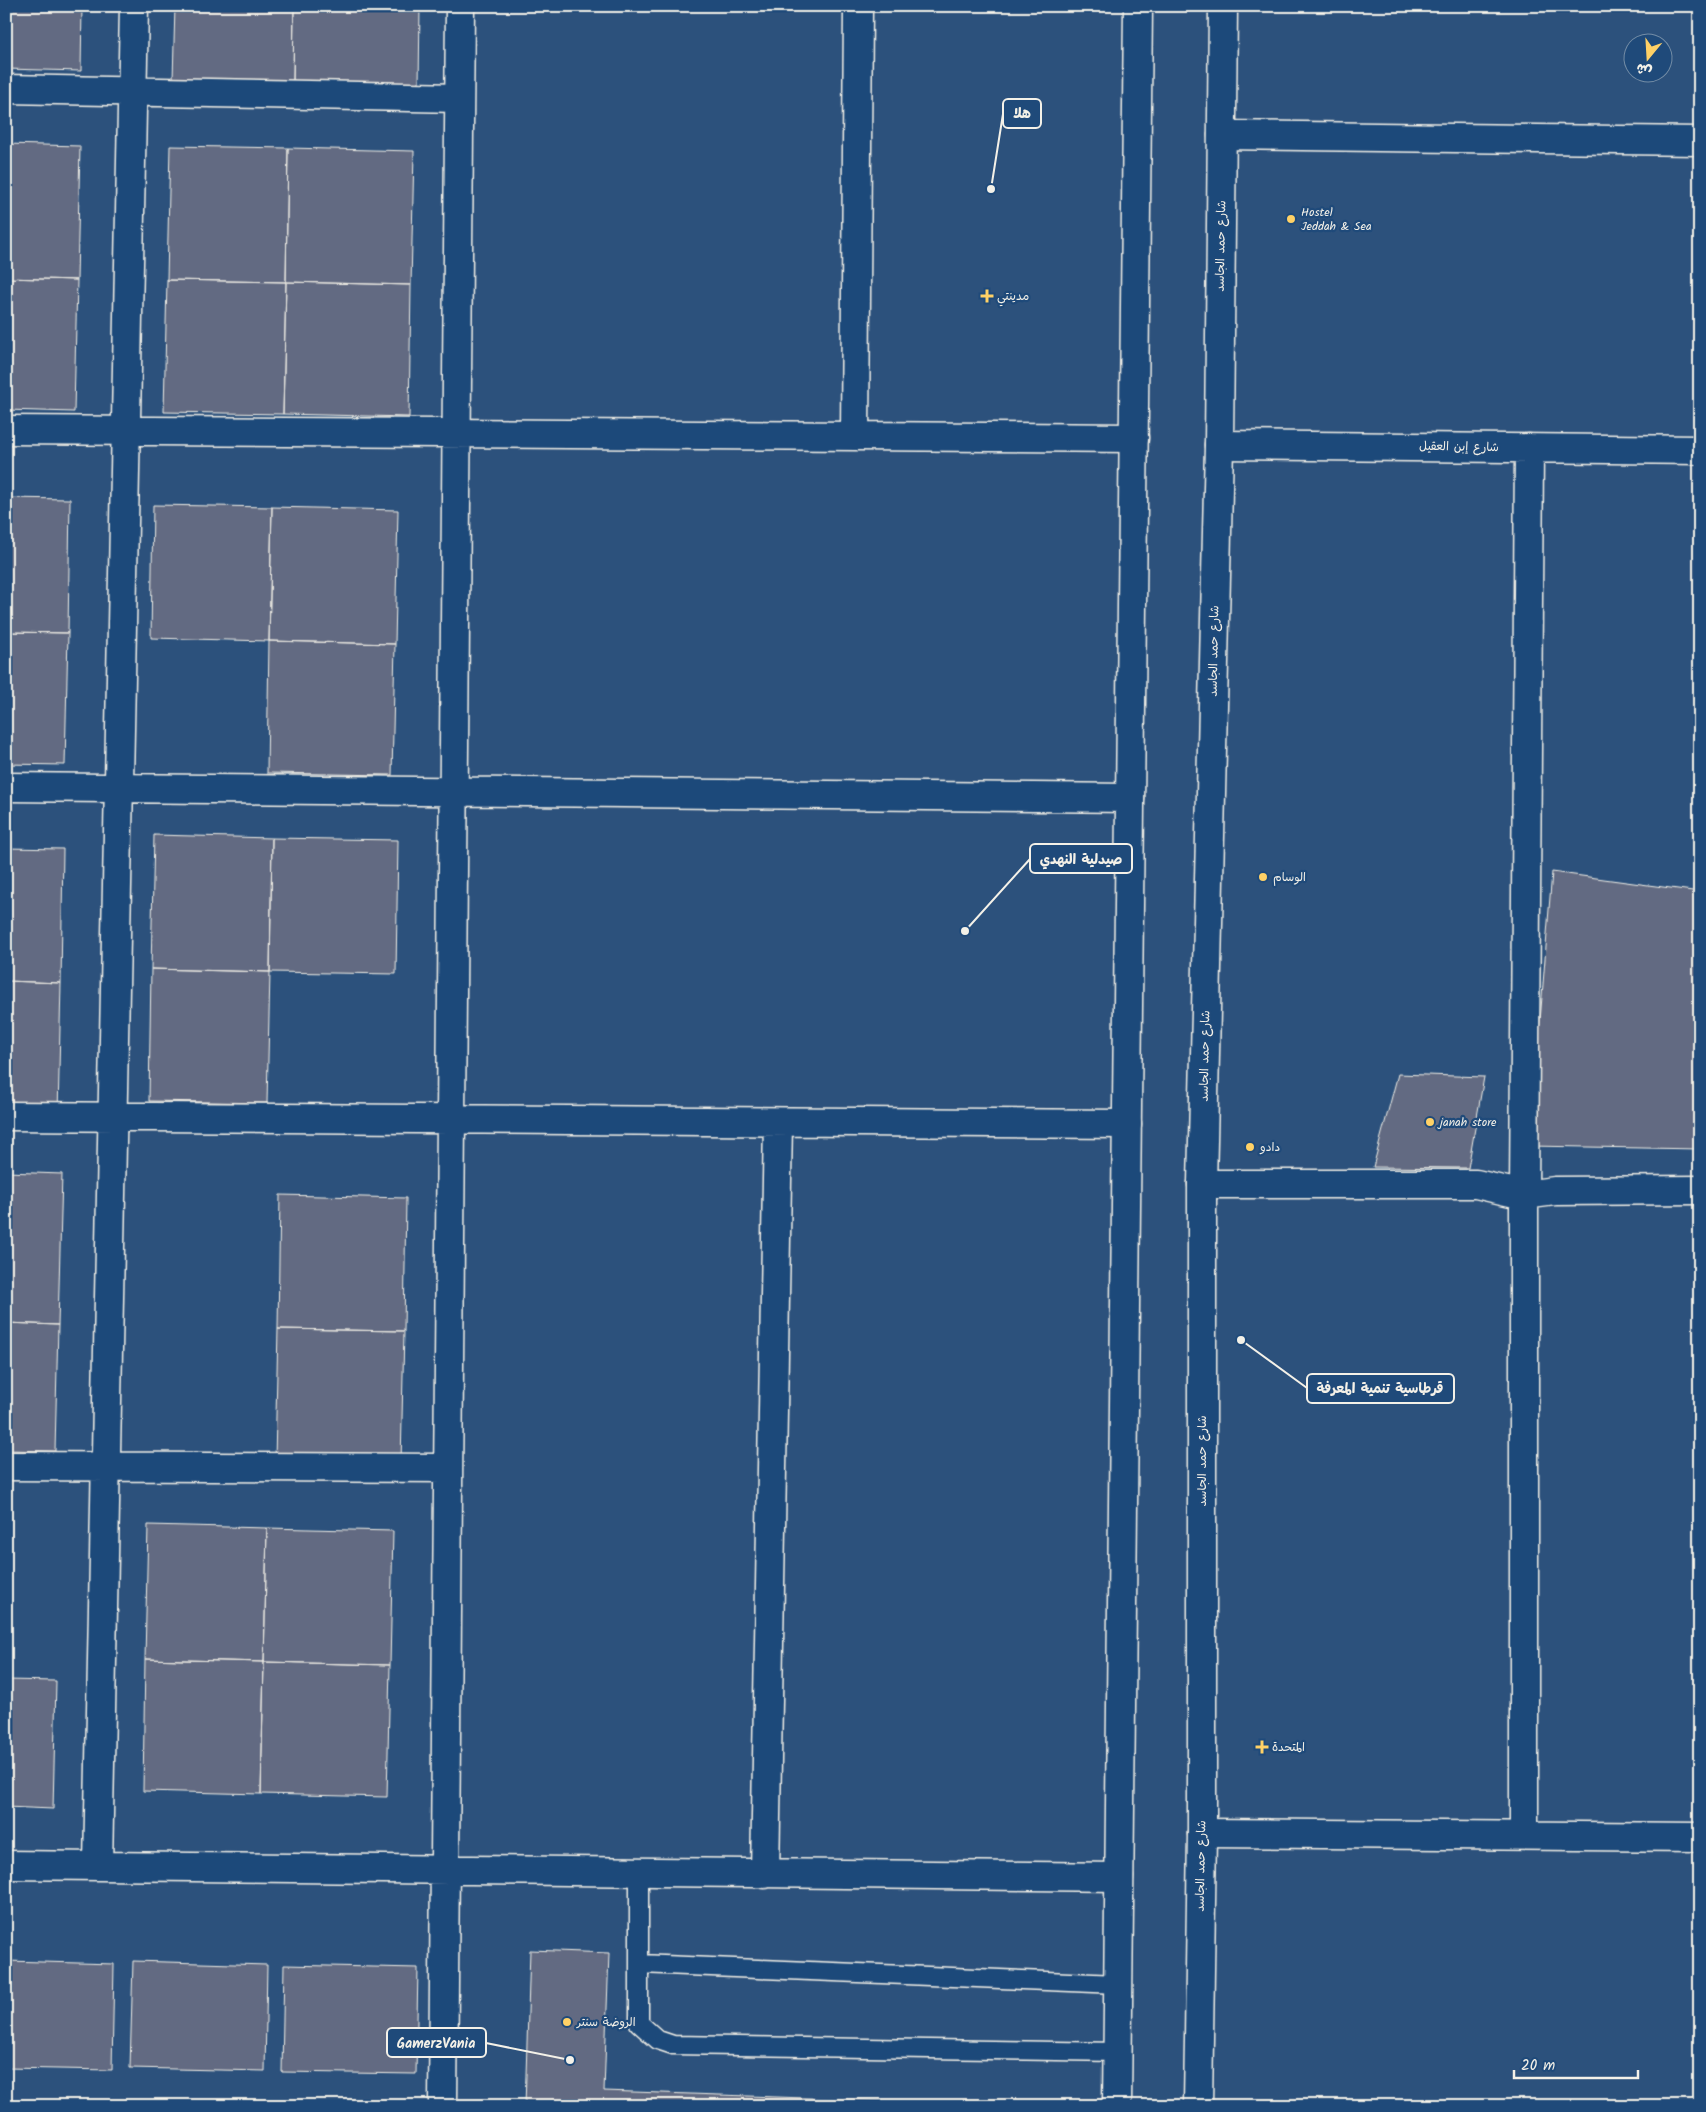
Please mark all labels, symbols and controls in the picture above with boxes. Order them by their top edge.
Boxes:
north arrow [1624,32,1674,82]
text: ش [1634,57,1655,82]
callout: هلا [1003,99,1041,128]
text: هلا [1013,103,1031,125]
street label: شارع حمد الجاسد [1211,200,1231,292]
place label: Hostel Jeddah & Sea [1301,203,1372,236]
marker: Hostel Jeddah & Sea [1285,213,1297,225]
place label: مدينتي [997,287,1029,307]
marker: مدينتي [981,290,993,302]
street label: شارع إبن العقيل [1419,437,1499,457]
street label: شارع حمد الجاسد [1204,605,1224,697]
callout: صيدلية النهدي [1030,844,1132,873]
text: صيدلية النهدي [1040,849,1122,871]
place label: الوسام [1273,868,1306,887]
marker: الوسام [1257,871,1269,883]
street label: شارع حمد الجاسد [1195,1010,1215,1102]
place label: janah store [1437,1113,1497,1132]
marker: janah store [1424,1116,1436,1128]
place label: دادو [1259,1138,1280,1157]
marker: دادو [1244,1141,1256,1153]
callout: قرطاسية تنمية المعرفة [1307,1374,1454,1403]
text: قرطاسية تنمية المعرفة [1317,1378,1444,1400]
street label: شارع حمد الجاسد [1193,1415,1212,1507]
place label: المتحدة [1272,1738,1305,1757]
marker: المتحدة [1256,1741,1268,1753]
street label: شارع حمد الجاسد [1191,1820,1211,1912]
place label: الروضة سنتر [576,2013,636,2032]
marker: الروضة سنتر [561,2016,573,2028]
callout: GamerzVania [387,2028,486,2057]
text: GamerzVania [397,2033,475,2055]
scale bar [1514,2047,1637,2079]
text: 20 m [1521,2054,1555,2078]

